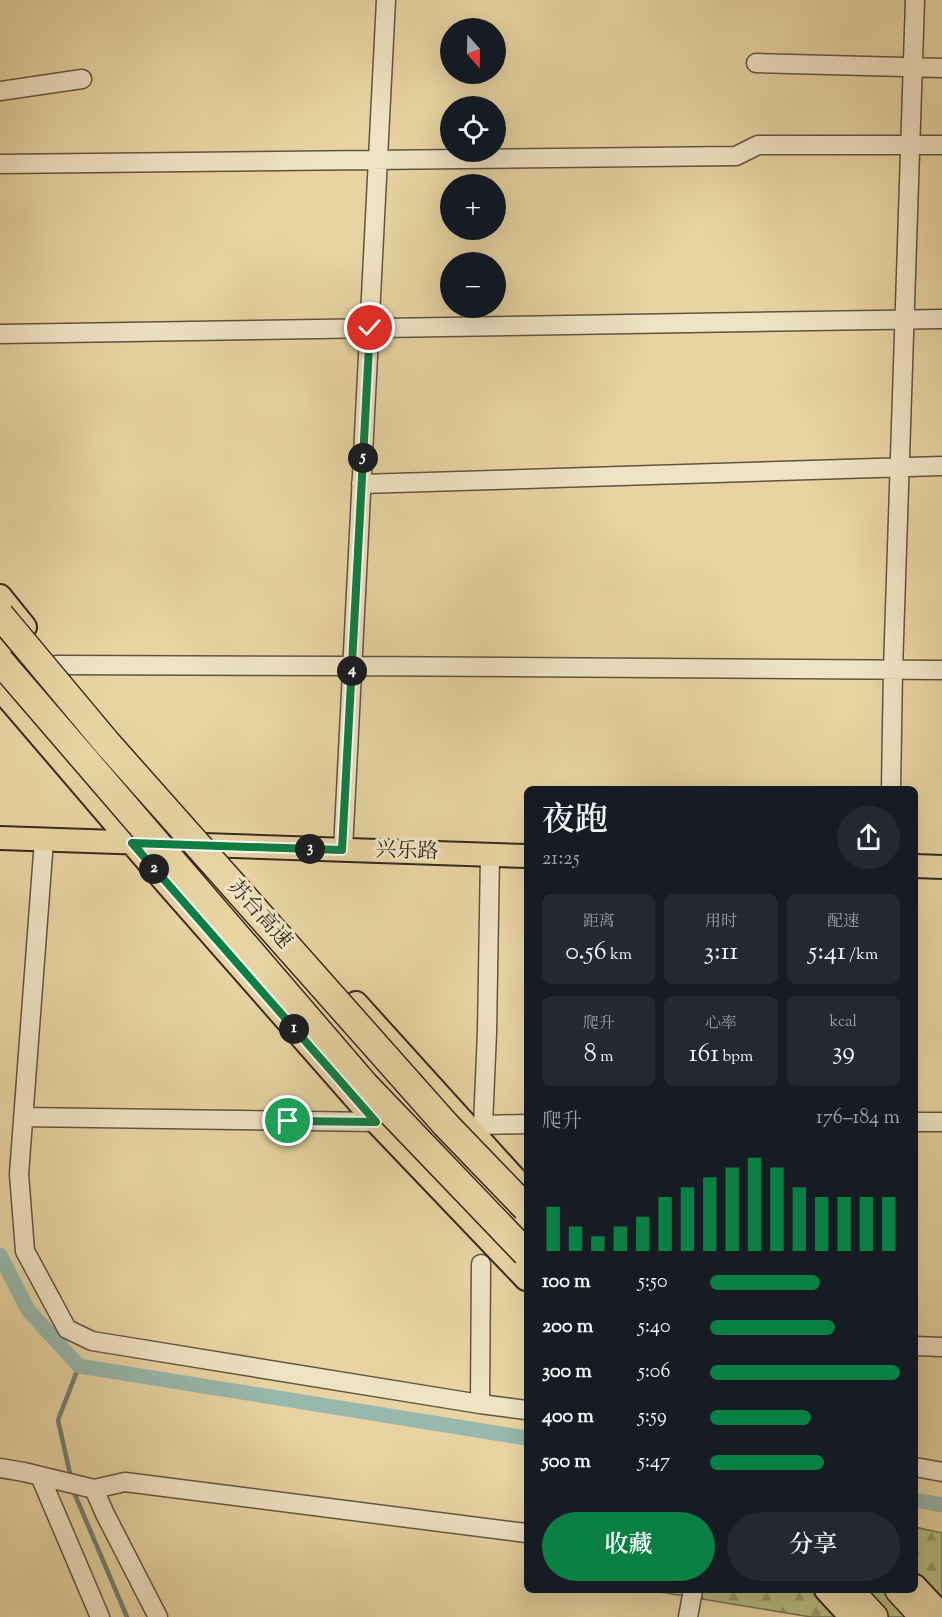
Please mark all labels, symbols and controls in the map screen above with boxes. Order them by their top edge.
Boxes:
north arrow [440,18,506,84]
map controls [440,18,506,318]
button: locate [440,96,506,162]
button: + [440,174,506,240]
button: − [440,252,506,318]
pin [344,302,395,353]
icon: check [353,311,386,344]
pin: 5 [348,443,378,473]
text: 5 [360,446,366,469]
pin: 4 [337,656,367,686]
text: 4 [348,659,356,682]
text: 夜跑 [542,798,608,846]
button: share [837,806,900,869]
pin: 3 [295,834,325,864]
street label: 兴乐路 [375,836,439,868]
text: 3 [307,837,313,860]
text: 21:25 [542,845,580,874]
pin: 2 [139,854,169,884]
text: 2 [150,857,158,880]
street label: 苏台高速 [220,874,298,956]
text: 距离 [583,911,615,934]
text: 用时 [705,911,737,934]
text: 配速 [827,911,859,934]
text: 0.56 [565,934,607,971]
text: 3:11 [704,934,738,971]
text: 5:41 [808,934,846,971]
text: km [607,944,632,967]
text: /km [846,944,878,967]
text: kcal [830,1011,857,1034]
text: 爬升 [583,1013,615,1036]
text: 心率 [705,1013,737,1036]
pin: 1 [279,1014,309,1044]
text: 1 [291,1017,297,1040]
text: 39 [832,1034,855,1071]
text: 8 [584,1036,597,1073]
text: 161 [689,1036,719,1073]
text: m [597,1046,613,1069]
text: bpm [719,1046,753,1069]
pin [262,1095,313,1146]
icon: arrive [271,1104,304,1137]
text: 176–184 m [816,1104,900,1133]
text: 爬升 [542,1108,582,1137]
text: 100 m [542,1268,591,1297]
text: 5:50 [638,1268,667,1297]
text: 200 m [542,1313,593,1342]
text: 5:40 [638,1313,671,1342]
text: 300 m [542,1358,592,1387]
text: 5:06 [638,1358,670,1387]
text: 400 m [542,1403,594,1432]
text: 5:59 [638,1403,667,1432]
text: 500 m [542,1448,591,1477]
text: 5:47 [638,1448,670,1477]
button: 收藏 [542,1512,715,1581]
button: 分享 [727,1512,900,1581]

